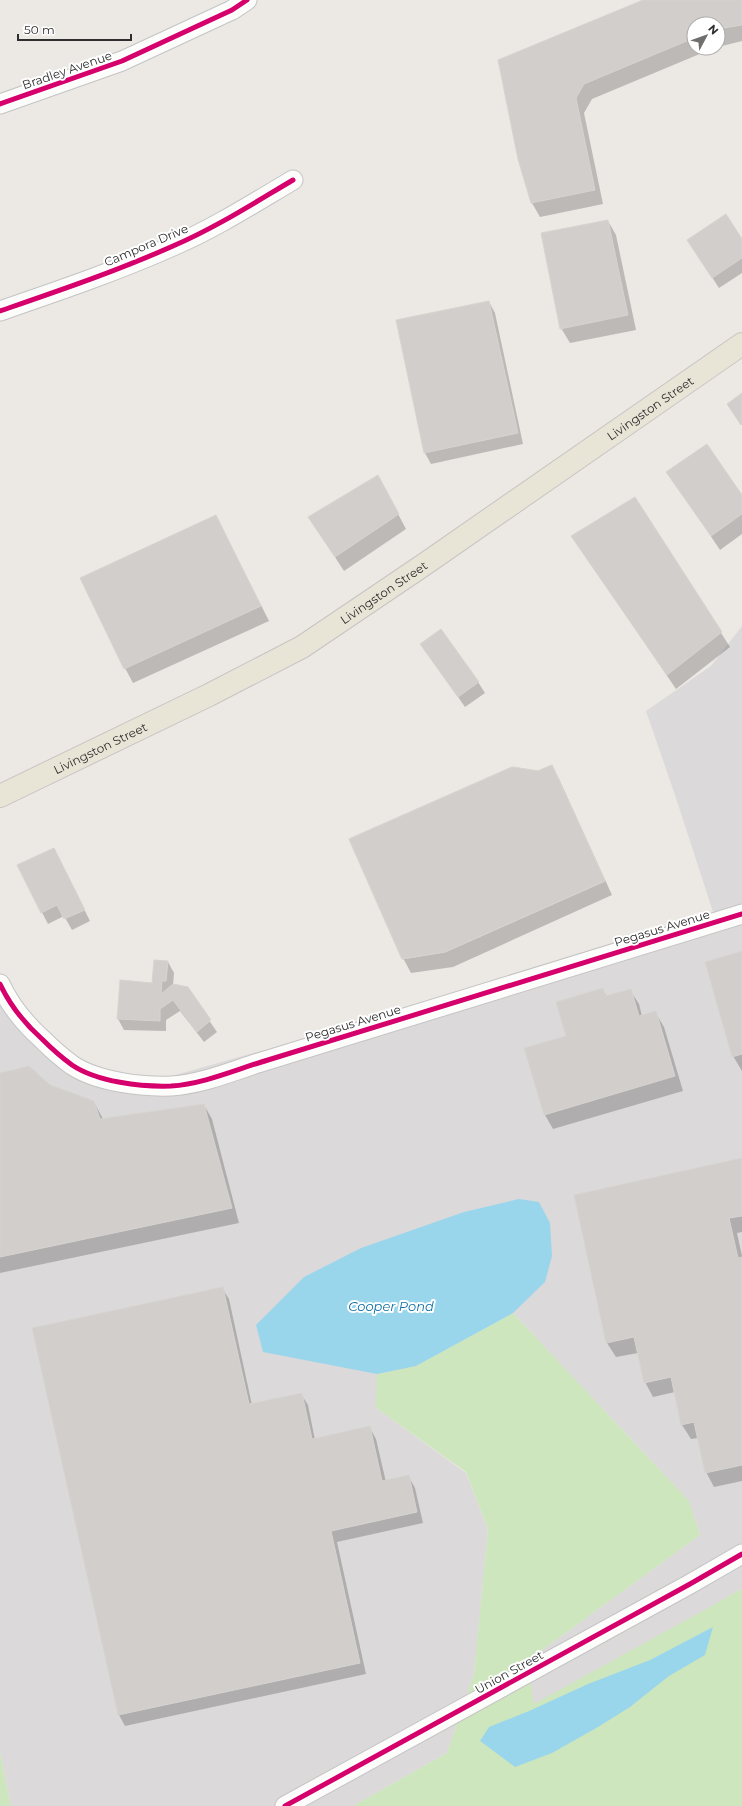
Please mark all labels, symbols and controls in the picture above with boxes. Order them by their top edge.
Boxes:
scale bar [18,16,131,42]
north arrow [686,16,726,56]
text: N [705,21,722,37]
text: 50 m [24,22,55,37]
street label: Bradley Avenue [20,48,114,92]
street label: Campora Drive [102,221,190,269]
street label: Livingston Street [604,373,696,443]
street label: Livingston Street [337,557,430,627]
street label: Livingston Street [51,719,149,777]
street label: Pegasus Avenue [612,906,712,950]
street label: Pegasus Avenue [303,1001,403,1045]
water label: Cooper Pond [348,1298,434,1314]
street label: Union Street [472,1647,546,1697]

